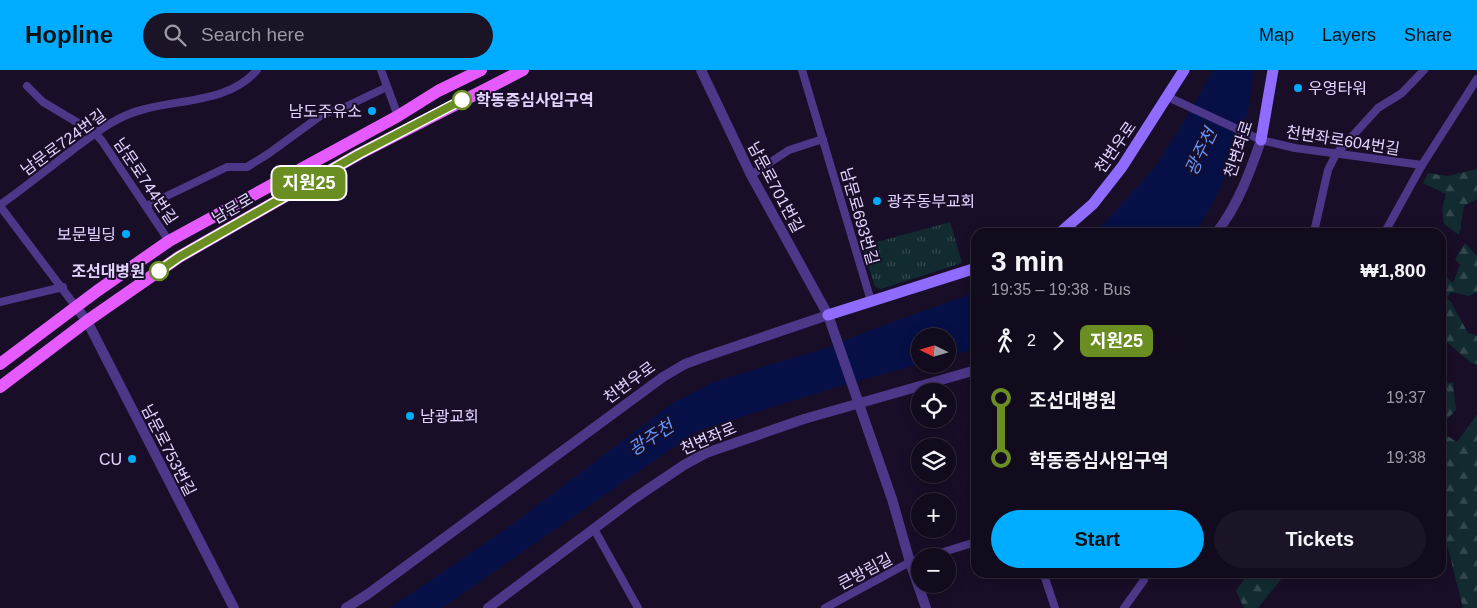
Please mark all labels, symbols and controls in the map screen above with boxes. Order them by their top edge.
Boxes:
search box [143,13,493,58]
text: Hopline [25,21,113,48]
icon: search [161,21,189,49]
text: Search here [201,24,305,45]
text: Map [1259,25,1294,45]
text: Layers [1322,25,1376,45]
text: Share [1404,25,1452,45]
place label: 우영타워 [1308,80,1367,97]
marker: 우영타워 [1292,82,1304,94]
marker: 학동증심사입구역 [452,90,472,110]
place label: 학동증심사입구역 [476,91,594,109]
place label: 남도주유소 [288,103,362,120]
marker: 남도주유소 [366,105,378,117]
street label: 남문로724번길 [18,106,109,179]
street label: 천변우로 [1092,118,1139,176]
street label: 천변좌로 [1221,118,1256,180]
water label: 광주천 [1181,123,1222,179]
street label: 천변좌로604번길 [1285,123,1401,158]
street label: 남문로744번길 [110,135,181,228]
street label: 남문로701번길 [745,139,807,236]
street label: 남문로693번길 [838,166,882,267]
line badge: 지원25 [274,167,344,199]
text: 지원25 [282,173,336,193]
street label: 남문로 [209,190,256,227]
place label: 광주동부교회 [887,193,975,210]
marker: 광주동부교회 [871,195,883,207]
place label: 보문빌딩 [57,226,116,243]
marker: 보문빌딩 [120,228,132,240]
text: 3 min [991,246,1064,277]
text: ₩1,800 [1361,260,1426,281]
marker: 조선대병원 [149,261,169,281]
place label: 조선대병원 [71,263,145,280]
text: 19:35 – 19:38 · Bus [991,281,1131,298]
icon: walk [991,327,1019,355]
icon: forward [1044,327,1072,355]
north arrow [911,328,956,372]
map controls [911,328,956,593]
text: 지원25 [1090,331,1143,351]
text: 2 [1027,332,1036,349]
street label: 천변우로 [600,358,658,407]
button: locate [911,383,956,428]
text: 19:37 [1386,389,1426,406]
text: 조선대병원 [1029,390,1116,411]
street label: 남문로753번길 [138,402,199,499]
place label: 남광교회 [420,408,479,425]
marker: 남광교회 [404,410,416,422]
water label: 광주천 [625,415,679,460]
street label: 천변좌로 [678,419,739,458]
button: layers [911,438,956,483]
text: 19:38 [1386,449,1426,466]
text: 학동증심사입구역 [1029,450,1169,471]
place label: CU [99,451,122,468]
marker: CU [126,453,138,465]
button: + [911,493,956,538]
button: Start [991,510,1204,568]
button: Tickets [1214,510,1426,568]
button: − [911,548,956,593]
street label: 큰방림길 [835,550,895,593]

